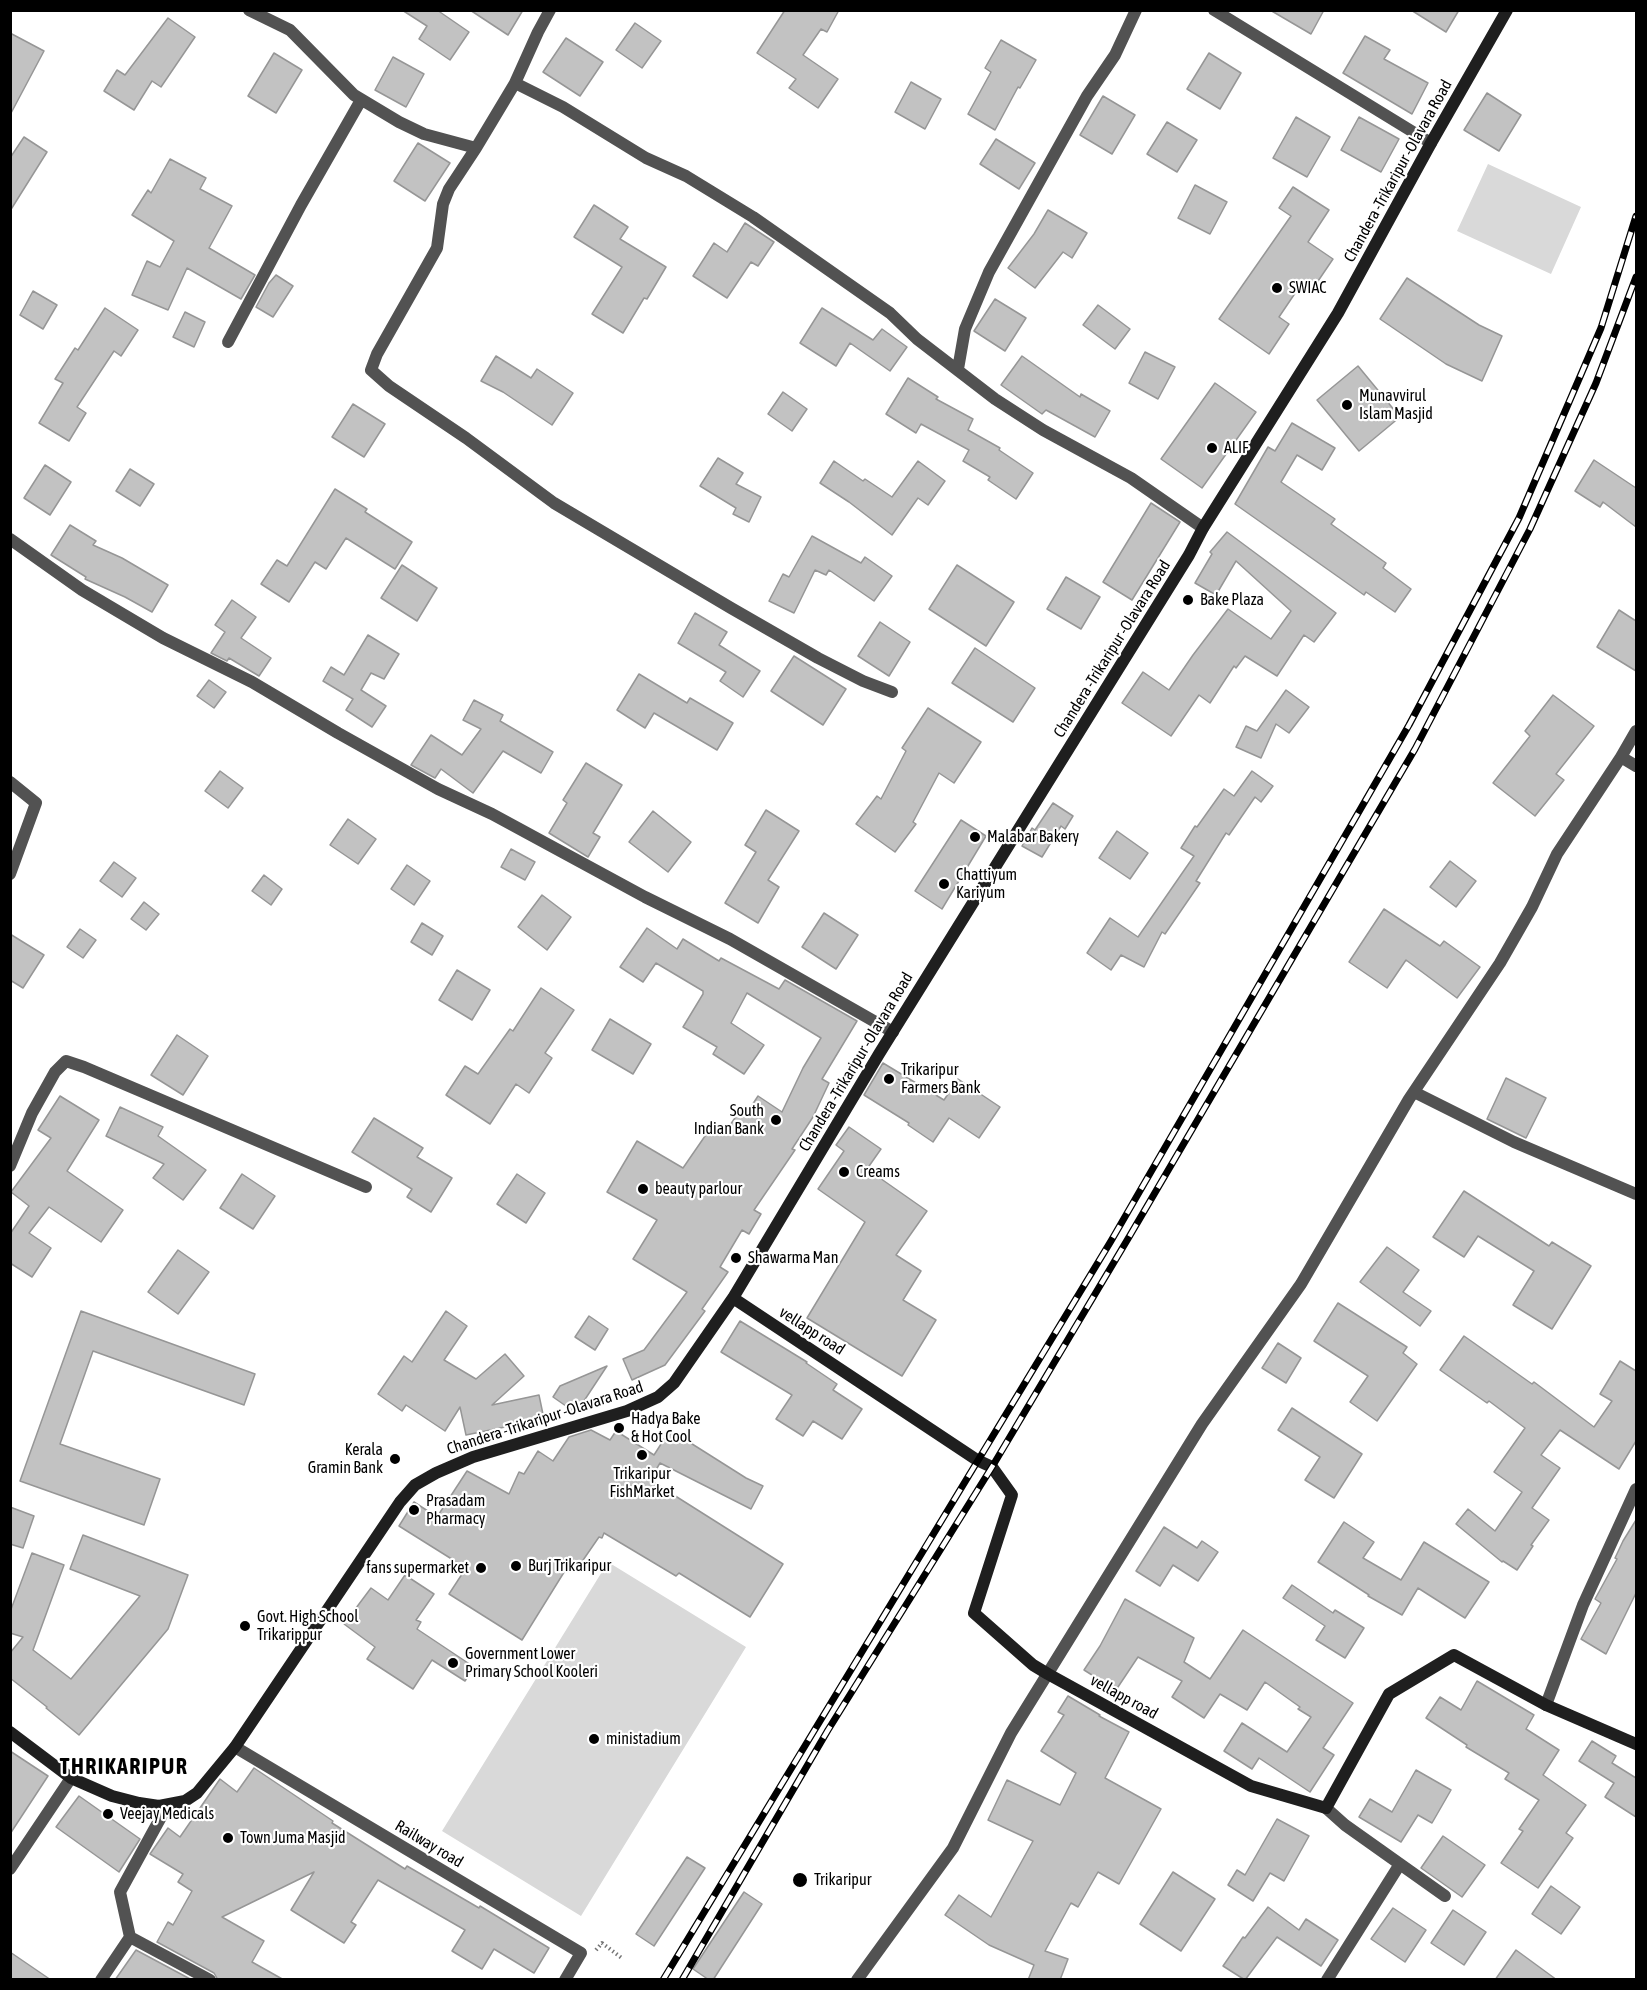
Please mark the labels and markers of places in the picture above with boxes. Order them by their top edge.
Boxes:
place label: SWIAC [1289,278,1326,298]
marker: SWIAC [1270,281,1284,295]
place label: Munavvirul Islam Masjid [1359,386,1433,424]
marker: Munavvirul Islam Masjid [1340,398,1354,412]
place label: ALIF [1224,438,1249,458]
marker: ALIF [1205,441,1219,455]
place label: Bake Plaza [1200,590,1264,610]
marker: Bake Plaza [1181,593,1195,607]
place label: Malabar Bakery [987,827,1079,847]
marker: Malabar Bakery [968,830,982,844]
place label: Chattiyum Kariyum [956,865,1017,903]
marker: Chattiyum Kariyum [937,877,951,891]
place label: Trikaripur Farmers Bank [901,1060,980,1098]
marker: Trikaripur Farmers Bank [882,1072,896,1086]
place label: South Indian Bank [694,1101,764,1139]
marker: South Indian Bank [769,1113,783,1127]
place label: Creams [856,1162,900,1182]
marker: Creams [837,1165,851,1179]
place label: beauty parlour [655,1179,742,1199]
marker: beauty parlour [636,1182,650,1196]
place label: Shawarma Man [748,1248,839,1268]
marker: Shawarma Man [729,1251,743,1265]
place label: Hadya Bake & Hot Cool [631,1409,700,1447]
marker: Hadya Bake & Hot Cool [612,1421,626,1435]
place label: Kerala Gramin Bank [308,1440,383,1478]
marker: Trikaripur FishMarket [635,1448,649,1462]
marker: Kerala Gramin Bank [388,1452,402,1466]
place label: Trikaripur FishMarket [609,1464,675,1502]
place label: Prasadam Pharmacy [426,1491,485,1529]
marker: Prasadam Pharmacy [407,1503,421,1517]
place label: Burj Trikaripur [528,1556,611,1576]
place label: fans supermarket [366,1558,469,1578]
marker: Burj Trikaripur [509,1559,523,1573]
marker: fans supermarket [474,1561,488,1575]
place label: Govt. High School Trikarippur [257,1607,359,1645]
marker: Govt. High School Trikarippur [238,1619,252,1633]
place label: Government Lower Primary School Kooleri [465,1644,598,1682]
marker: Government Lower Primary School Kooleri [446,1656,460,1670]
place label: ministadium [606,1729,681,1749]
marker: ministadium [587,1732,601,1746]
place label: Veejay Medicals [120,1804,214,1824]
marker: Veejay Medicals [101,1807,115,1821]
place label: Town Juma Masjid [240,1828,346,1848]
marker: Town Juma Masjid [221,1831,235,1845]
place label: Trikaripur [814,1870,871,1890]
marker: Trikaripur [791,1871,809,1889]

